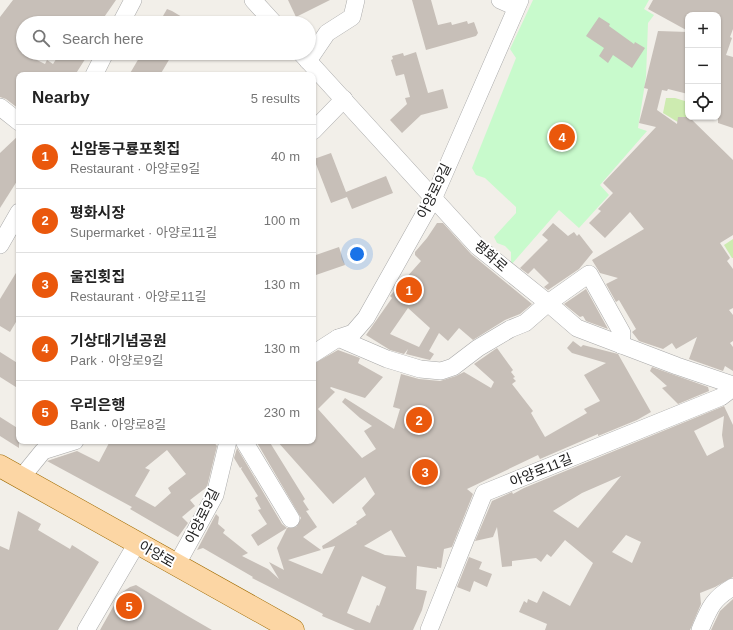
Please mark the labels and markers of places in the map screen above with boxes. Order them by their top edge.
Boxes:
pin: 4 [549,122,575,152]
pin: 1 [396,275,422,305]
pin: 2 [406,405,432,435]
pin: 3 [412,457,438,487]
pin: 5 [116,591,142,621]

